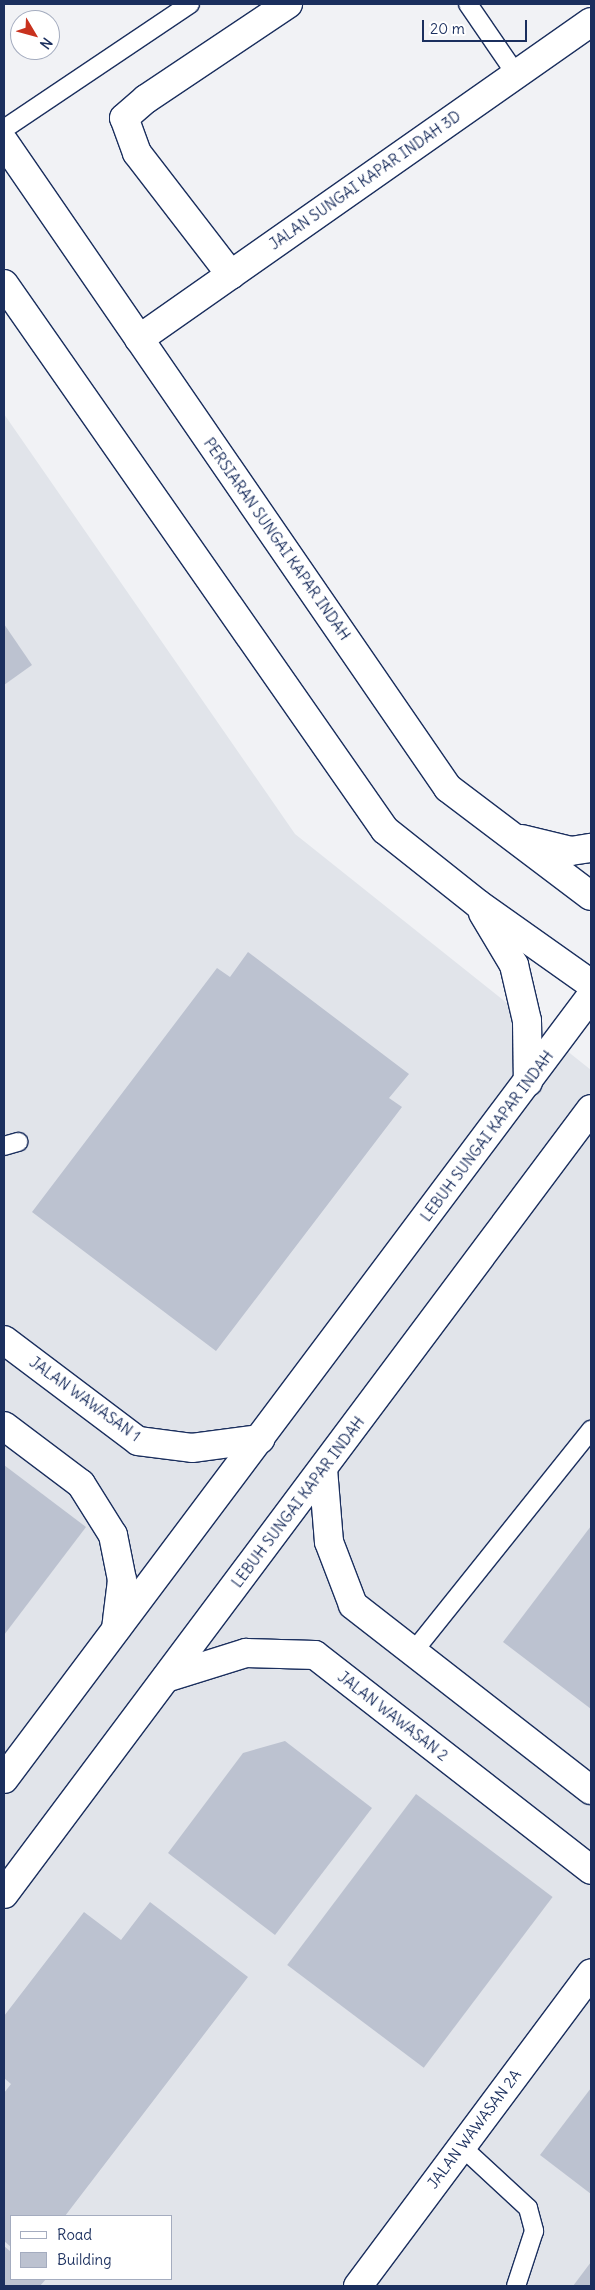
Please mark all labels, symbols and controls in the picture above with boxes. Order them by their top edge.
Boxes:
north arrow [10,10,60,60]
scale bar [425,10,530,42]
text: 20 m [430,19,465,38]
text: N [36,34,56,53]
street label: JALAN SUNGAI KAPAR INDAH 3D [266,107,464,253]
street label: PERSIARAN SUNGAI KAPAR INDAH [200,434,354,644]
street label: LEBUH SUNGAI KAPAR INDAH [417,1047,557,1225]
street label: JALAN WAWASAN 1 [26,1353,144,1445]
street label: LEBUH SUNGAI KAPAR INDAH [228,1413,368,1591]
street label: JALAN WAWASAN 2 [334,1667,452,1765]
street label: JALAN WAWASAN 2A [423,2066,525,2192]
legend [10,2215,172,2280]
text: Road [57,2225,92,2244]
text: Building [57,2250,112,2269]

